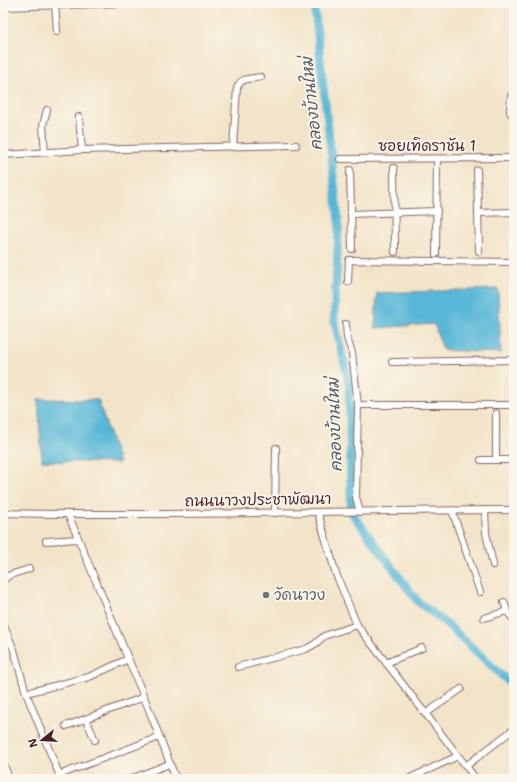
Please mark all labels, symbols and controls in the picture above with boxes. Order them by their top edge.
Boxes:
water label: คลองบ้านใหม่ [296,53,327,152]
street label: ซอยเทิดราชัน 1 [378,136,476,156]
water label: คลองบ้านใหม่ [322,375,347,472]
street label: ถนนนาวงประชาพัฒนา [184,489,332,511]
place label: วัดนาวง [274,585,325,605]
marker: วัดนาวง [261,590,271,600]
north arrow [22,720,62,760]
text: N [24,736,41,749]

